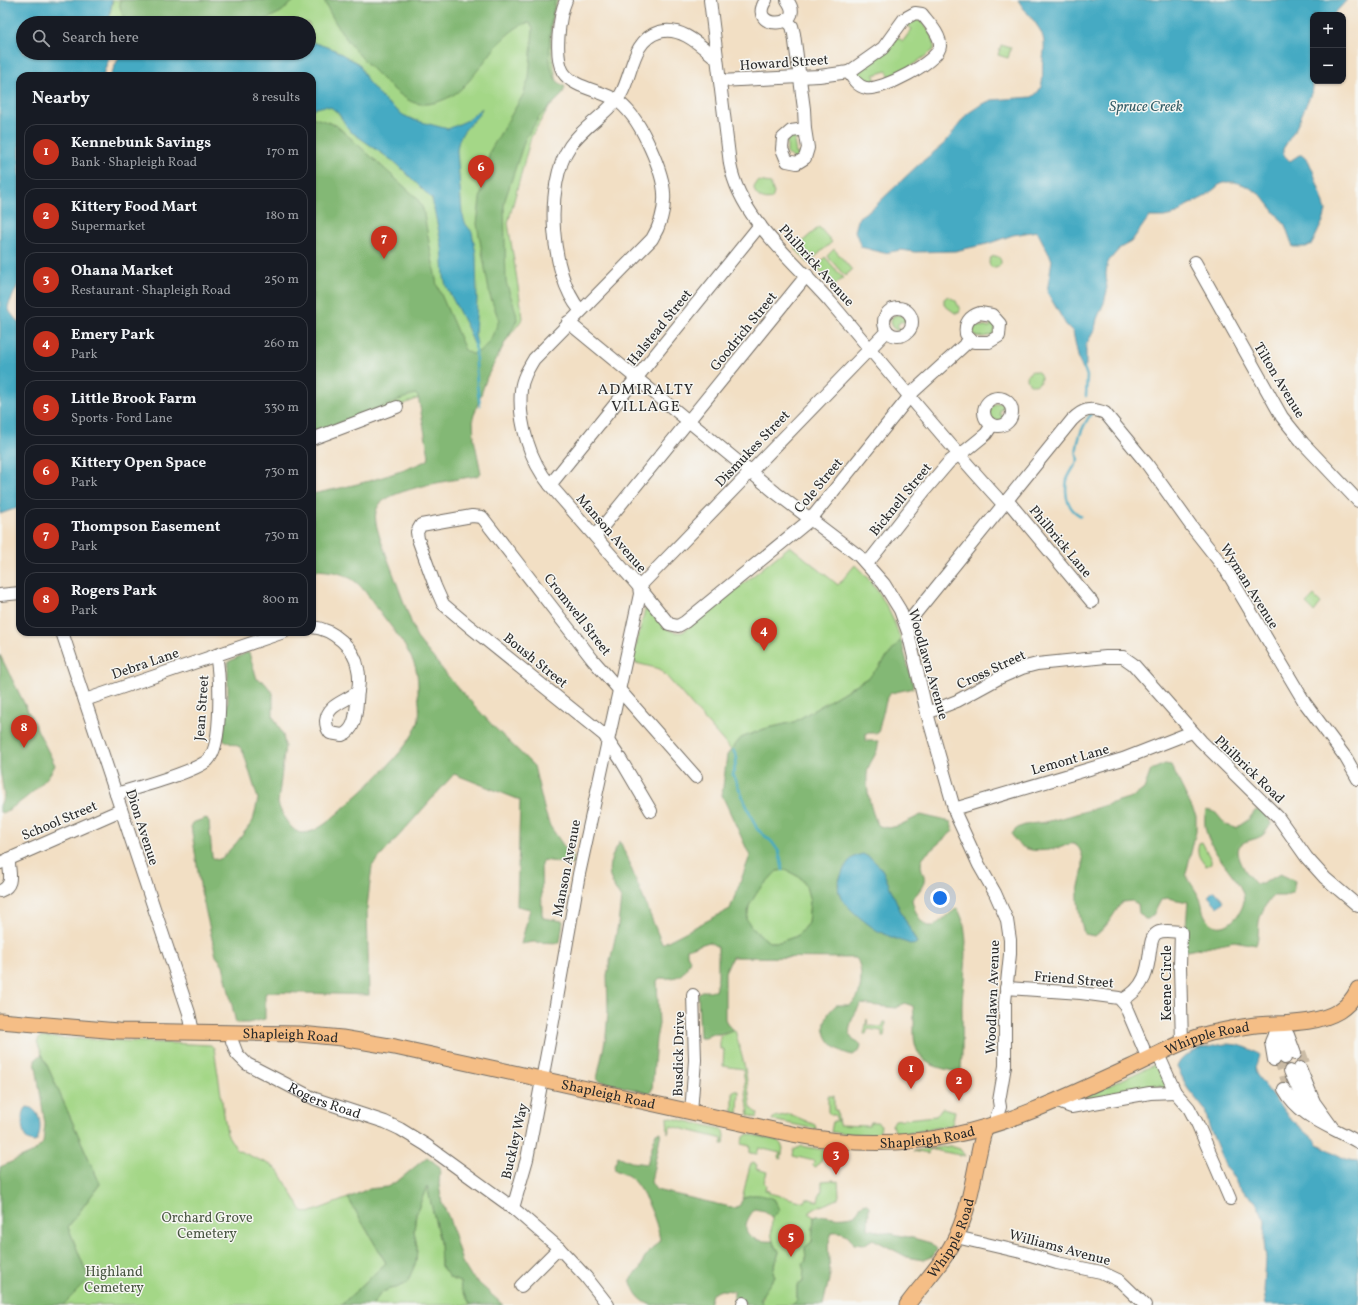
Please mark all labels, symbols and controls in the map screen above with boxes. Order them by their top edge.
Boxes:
map controls [1310,12,1346,84]
button: + [1310,12,1346,48]
search box [16,16,316,60]
icon: search [30,27,52,49]
text: Search here [62,28,139,49]
button: − [1310,48,1346,84]
street label: Howard Street [739,51,829,76]
text: Nearby [32,87,90,110]
text: 8 results [252,89,300,107]
water label: Spruce Creek [1109,97,1183,118]
text: Kennebunk Savings [71,133,211,154]
text: 1 [43,143,49,161]
text: 170 m [266,143,299,161]
text: Bank · Shapleigh Road [71,154,197,172]
pin: 6 [468,155,494,188]
text: Kittery Food Mart [71,197,197,218]
text: 2 [43,207,49,225]
text: 180 m [265,207,299,225]
text: Supermarket [71,218,146,236]
street label: Philbrick Avenue [774,221,858,312]
pin: 7 [371,226,397,259]
text: Ohana Market [71,261,173,282]
text: 3 [43,271,49,289]
text: 250 m [264,271,299,289]
text: Restaurant · Shapleigh Road [71,282,231,300]
street label: Halstead Street [623,286,697,370]
street label: Goodrich Street [706,288,782,376]
text: Emery Park [71,325,155,346]
text: 4 [42,335,50,353]
text: 260 m [264,335,299,353]
street label: Tilton Avenue [1249,339,1309,422]
text: Park [71,346,98,364]
district label: ADMIRALTY VILLAGE [598,380,694,418]
text: Little Brook Farm [71,389,197,410]
text: 5 [43,399,49,417]
text: 330 m [264,399,299,417]
street label: Dismukes Street [711,406,795,492]
text: Sports · Ford Lane [71,410,172,428]
text: Kittery Open Space [71,453,206,474]
street label: Cole Street [790,454,848,518]
street label: Bicknell Street [866,459,937,541]
text: 6 [42,463,50,481]
text: 730 m [265,463,299,481]
text: Park [71,474,98,492]
street label: Manson Avenue [571,490,651,578]
street label: Philbrick Lane [1024,502,1096,582]
text: Thompson Easement [71,517,220,538]
text: 7 [43,527,49,545]
text: 730 m [265,527,299,545]
text: Park [71,538,98,556]
street label: Wyman Avenue [1215,540,1283,633]
street label: Cromwell Street [539,570,615,660]
text: Rogers Park [71,581,157,602]
text: 8 [42,591,50,609]
text: 800 m [262,591,299,609]
text: Park [71,602,98,620]
street label: Woodlawn Avenue [903,607,953,722]
pin: 4 [751,618,777,651]
street label: Boush Street [499,629,571,693]
street label: Debra Lane [109,644,182,685]
street label: Cross Street [954,646,1029,695]
street label: Jean Street [191,674,214,742]
pin: 8 [11,715,37,748]
street label: Philbrick Road [1210,732,1288,808]
street label: Lemont Lane [1029,740,1112,781]
street label: Dion Avenue [120,787,163,868]
street label: School Street [19,797,100,846]
street label: Manson Avenue [549,818,586,919]
your location [930,888,950,908]
street label: Woodlawn Avenue [982,939,1005,1054]
street label: Keene Circle [1158,945,1177,1021]
street label: Friend Street [1033,968,1115,993]
street label: Busdick Drive [669,1011,690,1097]
street label: Whipple Road [1162,1018,1251,1060]
street label: Shapleigh Road [242,1025,339,1049]
pin: 1 [898,1056,924,1089]
pin: 2 [946,1068,972,1101]
street label: Shapleigh Road [559,1076,657,1115]
street label: Rogers Road [284,1079,363,1124]
street label: Buckley Way [497,1101,534,1181]
street label: Shapleigh Road [879,1122,977,1154]
pin: 3 [823,1142,849,1175]
street label: Whipple Road [924,1196,980,1283]
park label: Orchard Grove Cemetery [161,1209,253,1244]
pin: 5 [778,1224,804,1257]
street label: Williams Avenue [1007,1226,1113,1271]
park label: Highland Cemetery [84,1263,144,1298]

